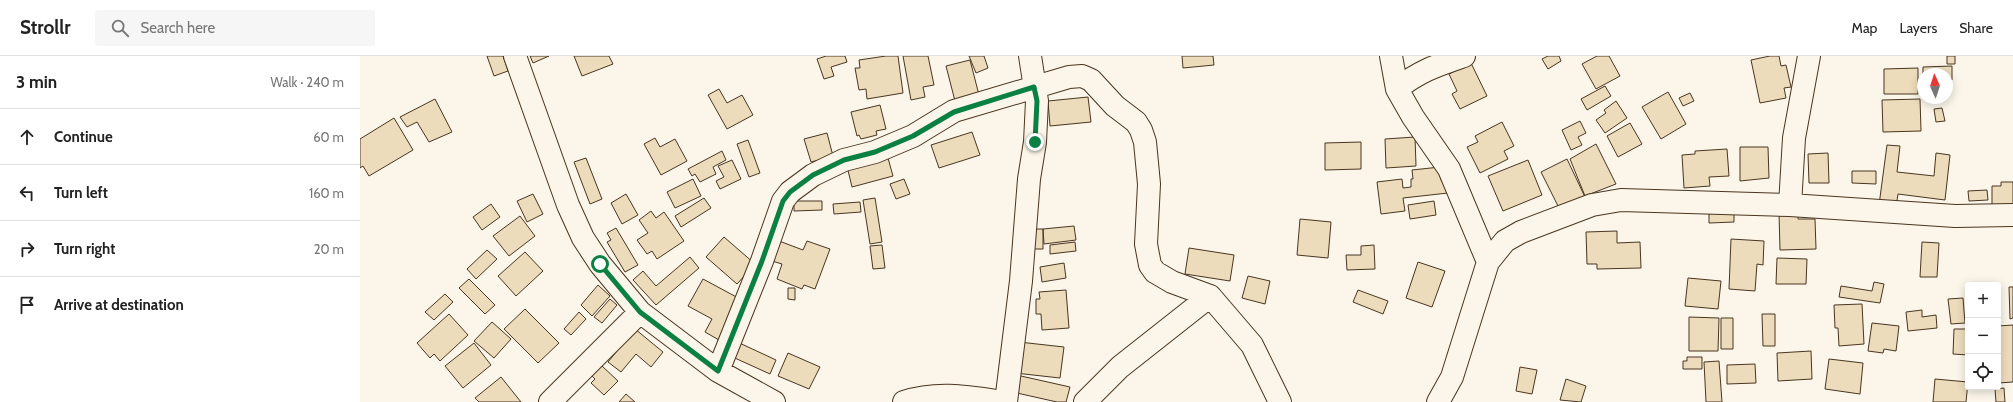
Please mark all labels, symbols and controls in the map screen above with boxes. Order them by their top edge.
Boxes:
search box [95,10,375,46]
text: Strollr [20,16,71,39]
icon: search [109,17,131,39]
text: Search here [141,19,215,37]
text: Map [1852,19,1877,37]
text: Layers [1899,19,1937,37]
text: Share [1959,19,1993,37]
north arrow [1917,68,1953,104]
text: 3 min [16,72,57,92]
text: Walk · 240 m [270,74,344,90]
icon: ahead [16,126,38,148]
text: Continue [54,128,113,146]
text: 60 m [313,129,344,145]
route end [1026,133,1044,151]
icon: left [16,182,38,204]
text: Turn left [54,184,108,202]
text: 160 m [309,185,344,201]
icon: right [16,238,38,260]
text: Turn right [54,240,115,258]
text: 20 m [314,241,344,257]
route start [591,255,609,273]
map controls [1965,282,2001,390]
button: + [1965,282,2001,318]
icon: arrive [16,294,38,316]
text: Arrive at destination [54,296,184,314]
button: − [1965,318,2001,354]
button: locate [1965,354,2001,390]

